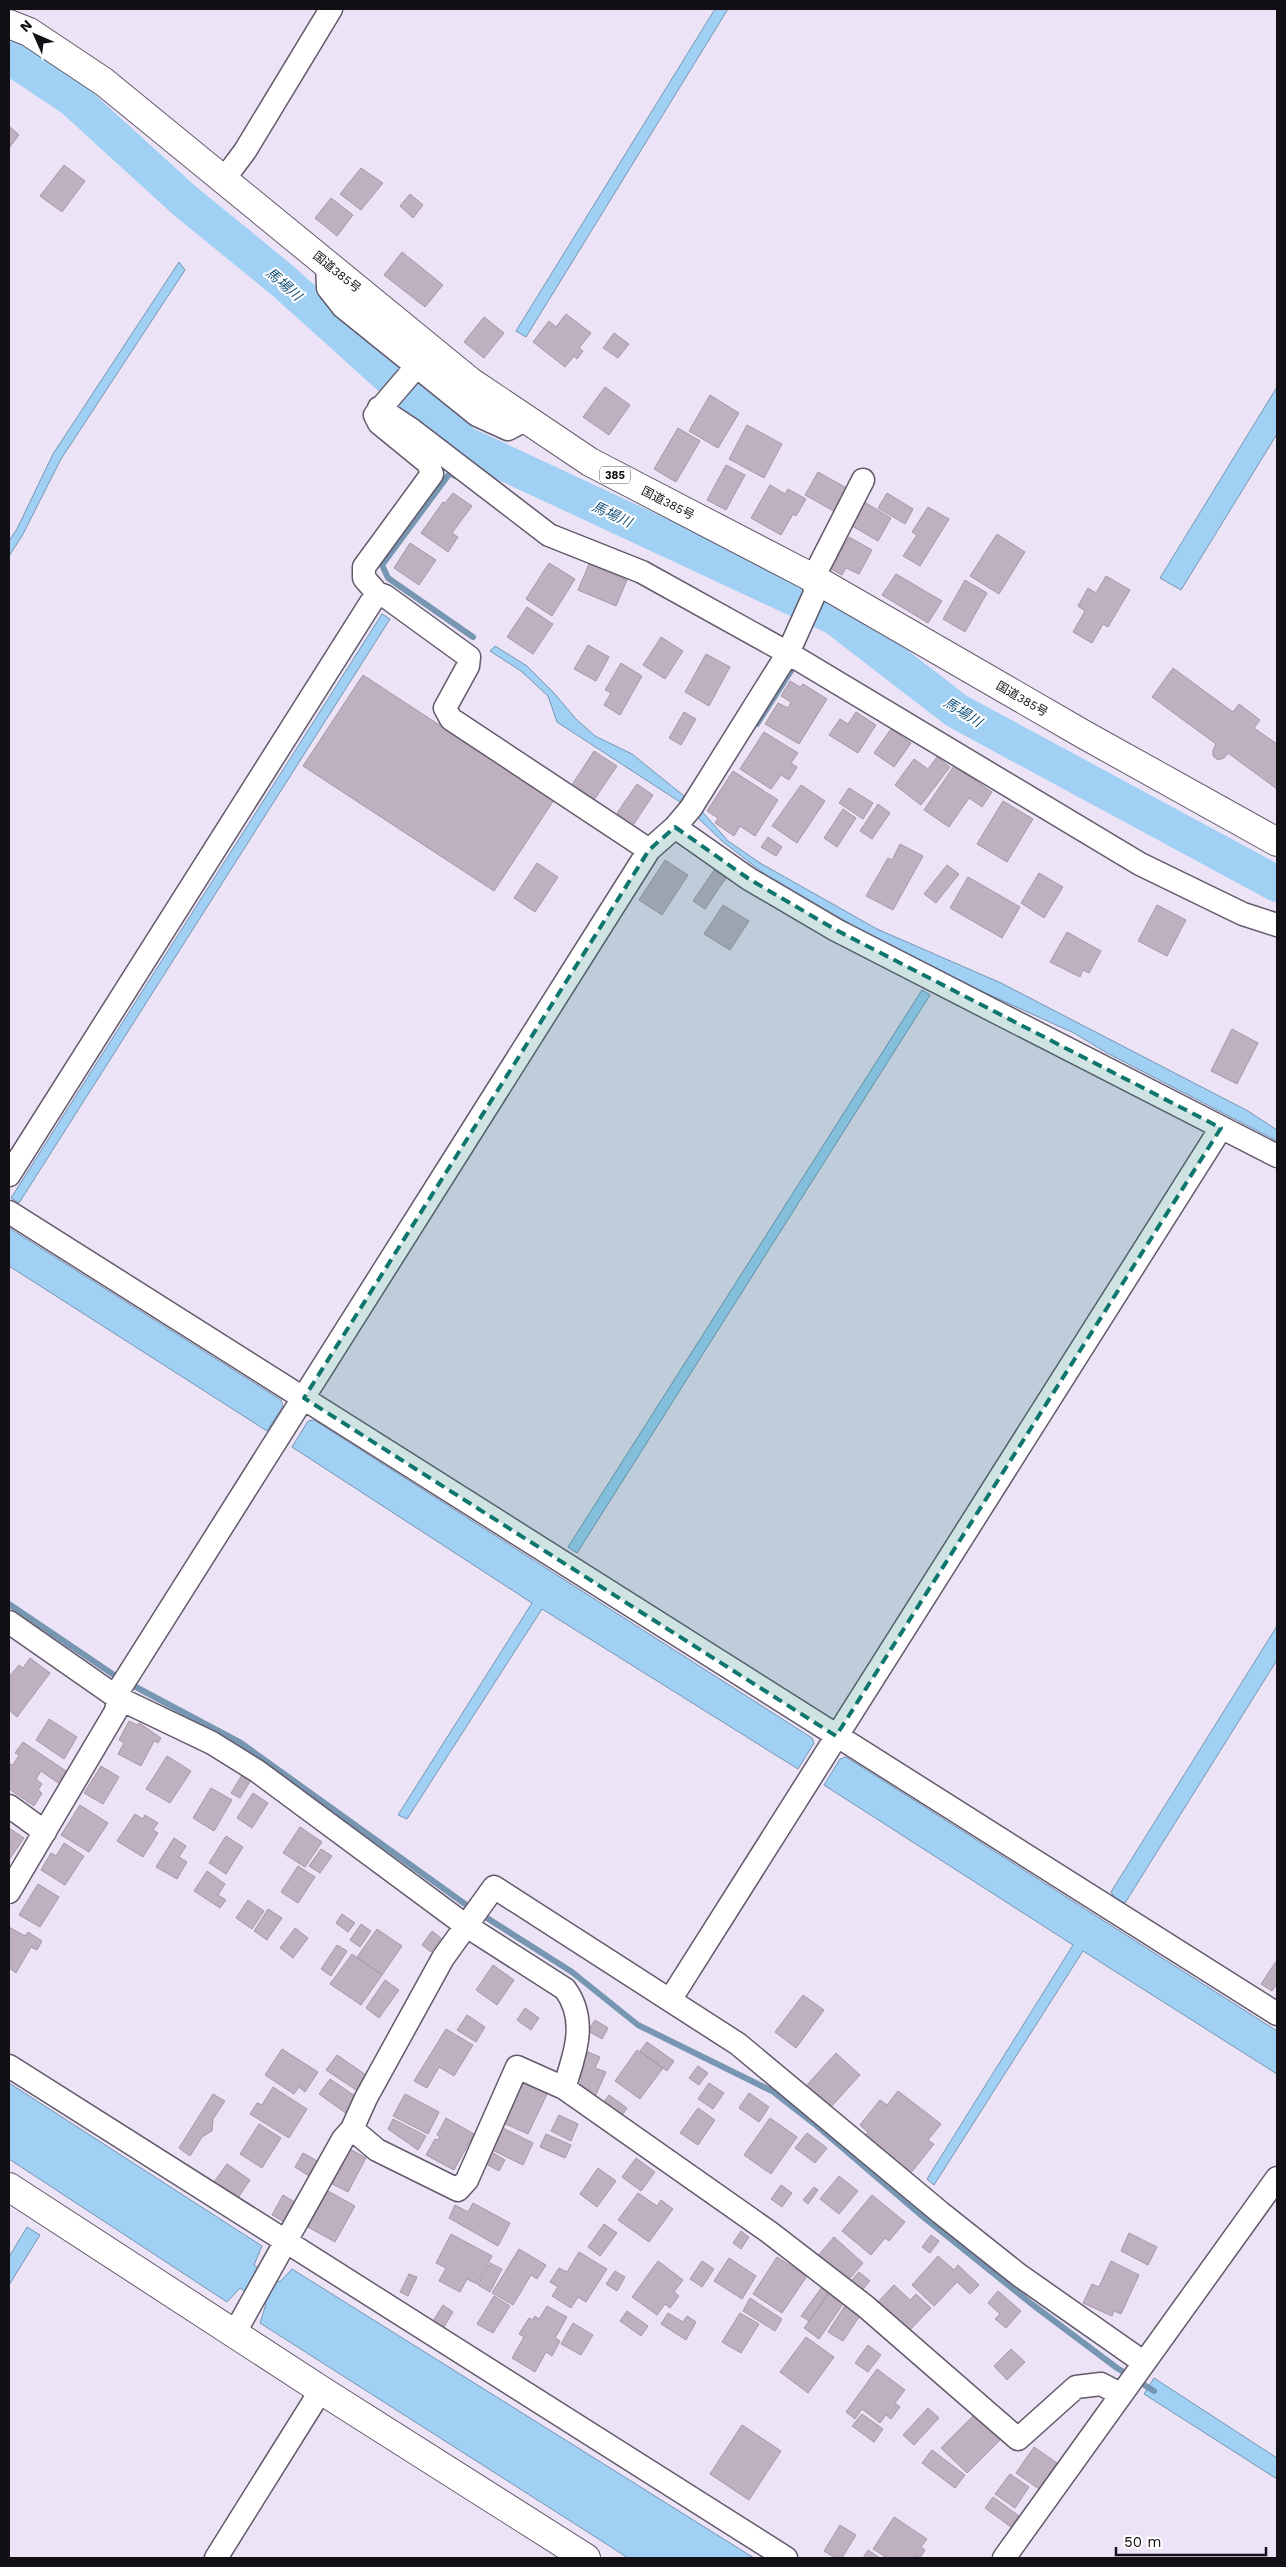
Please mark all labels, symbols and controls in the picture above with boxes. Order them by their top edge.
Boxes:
north arrow [10,10,60,60]
text: N [16,16,35,35]
street label: 国道385号 [310,249,364,295]
water label: 馬場川 [263,264,307,305]
road number: 385 [600,466,630,484]
street label: 国道385号 [639,484,697,522]
water label: 馬場川 [590,498,636,531]
street label: 国道385号 [994,679,1050,719]
water label: 馬場川 [941,694,987,731]
scale bar [1116,2524,1266,2556]
text: 50 m [1124,2533,1161,2551]

